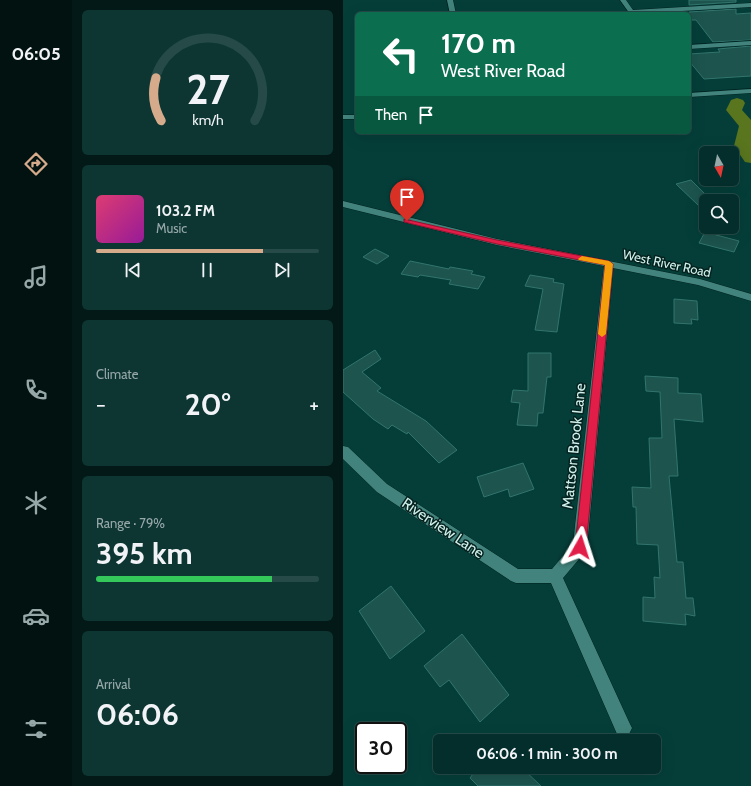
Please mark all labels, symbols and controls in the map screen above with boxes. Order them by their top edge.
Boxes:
text: 170 m [441,26,516,60]
icon: left [375,28,427,80]
text: 06:05 [11,43,61,65]
text: West River Road [441,60,565,82]
text: 27 [186,63,229,113]
icon: arrive [415,104,437,126]
text: Then [375,106,407,124]
text: km/h [192,110,223,128]
north arrow [699,146,739,186]
map controls [699,146,739,234]
icon: directions [22,150,50,178]
pin [390,180,424,221]
icon: arrive [396,186,418,208]
button: search [699,194,739,234]
text: 103.2 FM [156,202,215,220]
text: Music [156,220,187,236]
street label: West River Road [621,246,713,280]
icon: previous [122,259,144,281]
icon: pause [196,259,218,281]
icon: next [271,259,293,281]
icon: music [22,263,50,291]
text: Climate [96,366,138,382]
icon: phone [22,376,50,404]
street label: Mattson Brook Lane [558,382,590,510]
text: 20° [185,386,230,423]
text: − [96,391,106,418]
text: + [309,391,319,418]
icon: climate [22,489,50,517]
street label: Riverview Lane [399,494,488,562]
text: Range · 79% [96,515,165,531]
position arrow [559,526,601,568]
text: 395 km [96,535,193,572]
icon: car [22,602,50,630]
text: Arrival [96,676,131,692]
text: 06:06 [96,696,179,733]
icon: filters [22,715,50,743]
speed limit sign: 30 [355,722,407,774]
text: 06:06 · 1 min · 300 m [476,745,618,763]

